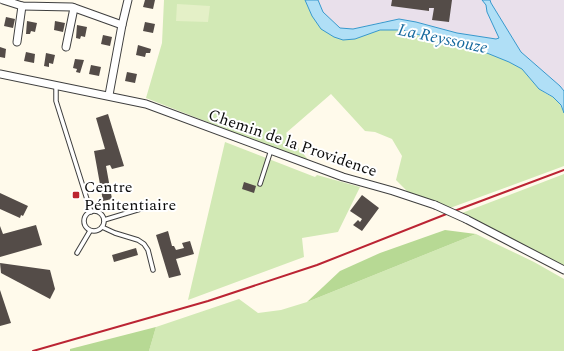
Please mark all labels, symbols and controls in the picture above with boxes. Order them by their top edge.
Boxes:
water label: La Reyssouze [395,17,490,61]
street label: Chemin de la Providence [205,103,380,183]
place label: Centre Pénitentiaire [84,175,176,217]
marker: Centre Pénitentiaire [71,190,81,200]

